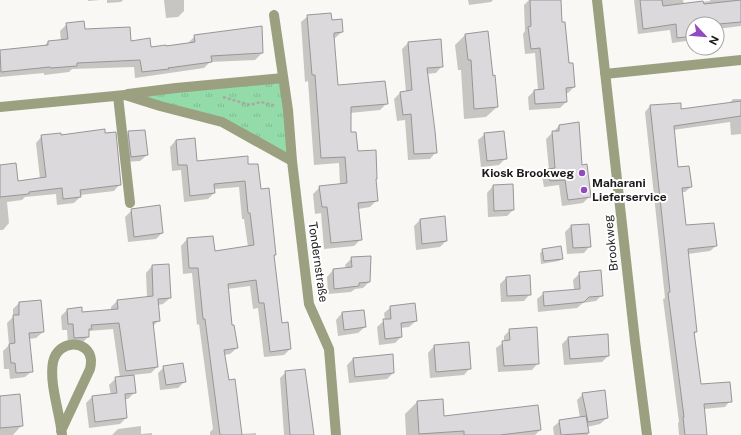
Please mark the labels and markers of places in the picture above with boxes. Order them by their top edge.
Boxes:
place label: Kiosk Brookweg [482,166,574,180]
marker: Kiosk Brookweg [577,168,587,178]
place label: Maharani Lieferservice [592,176,667,204]
marker: Maharani Lieferservice [579,185,589,195]

